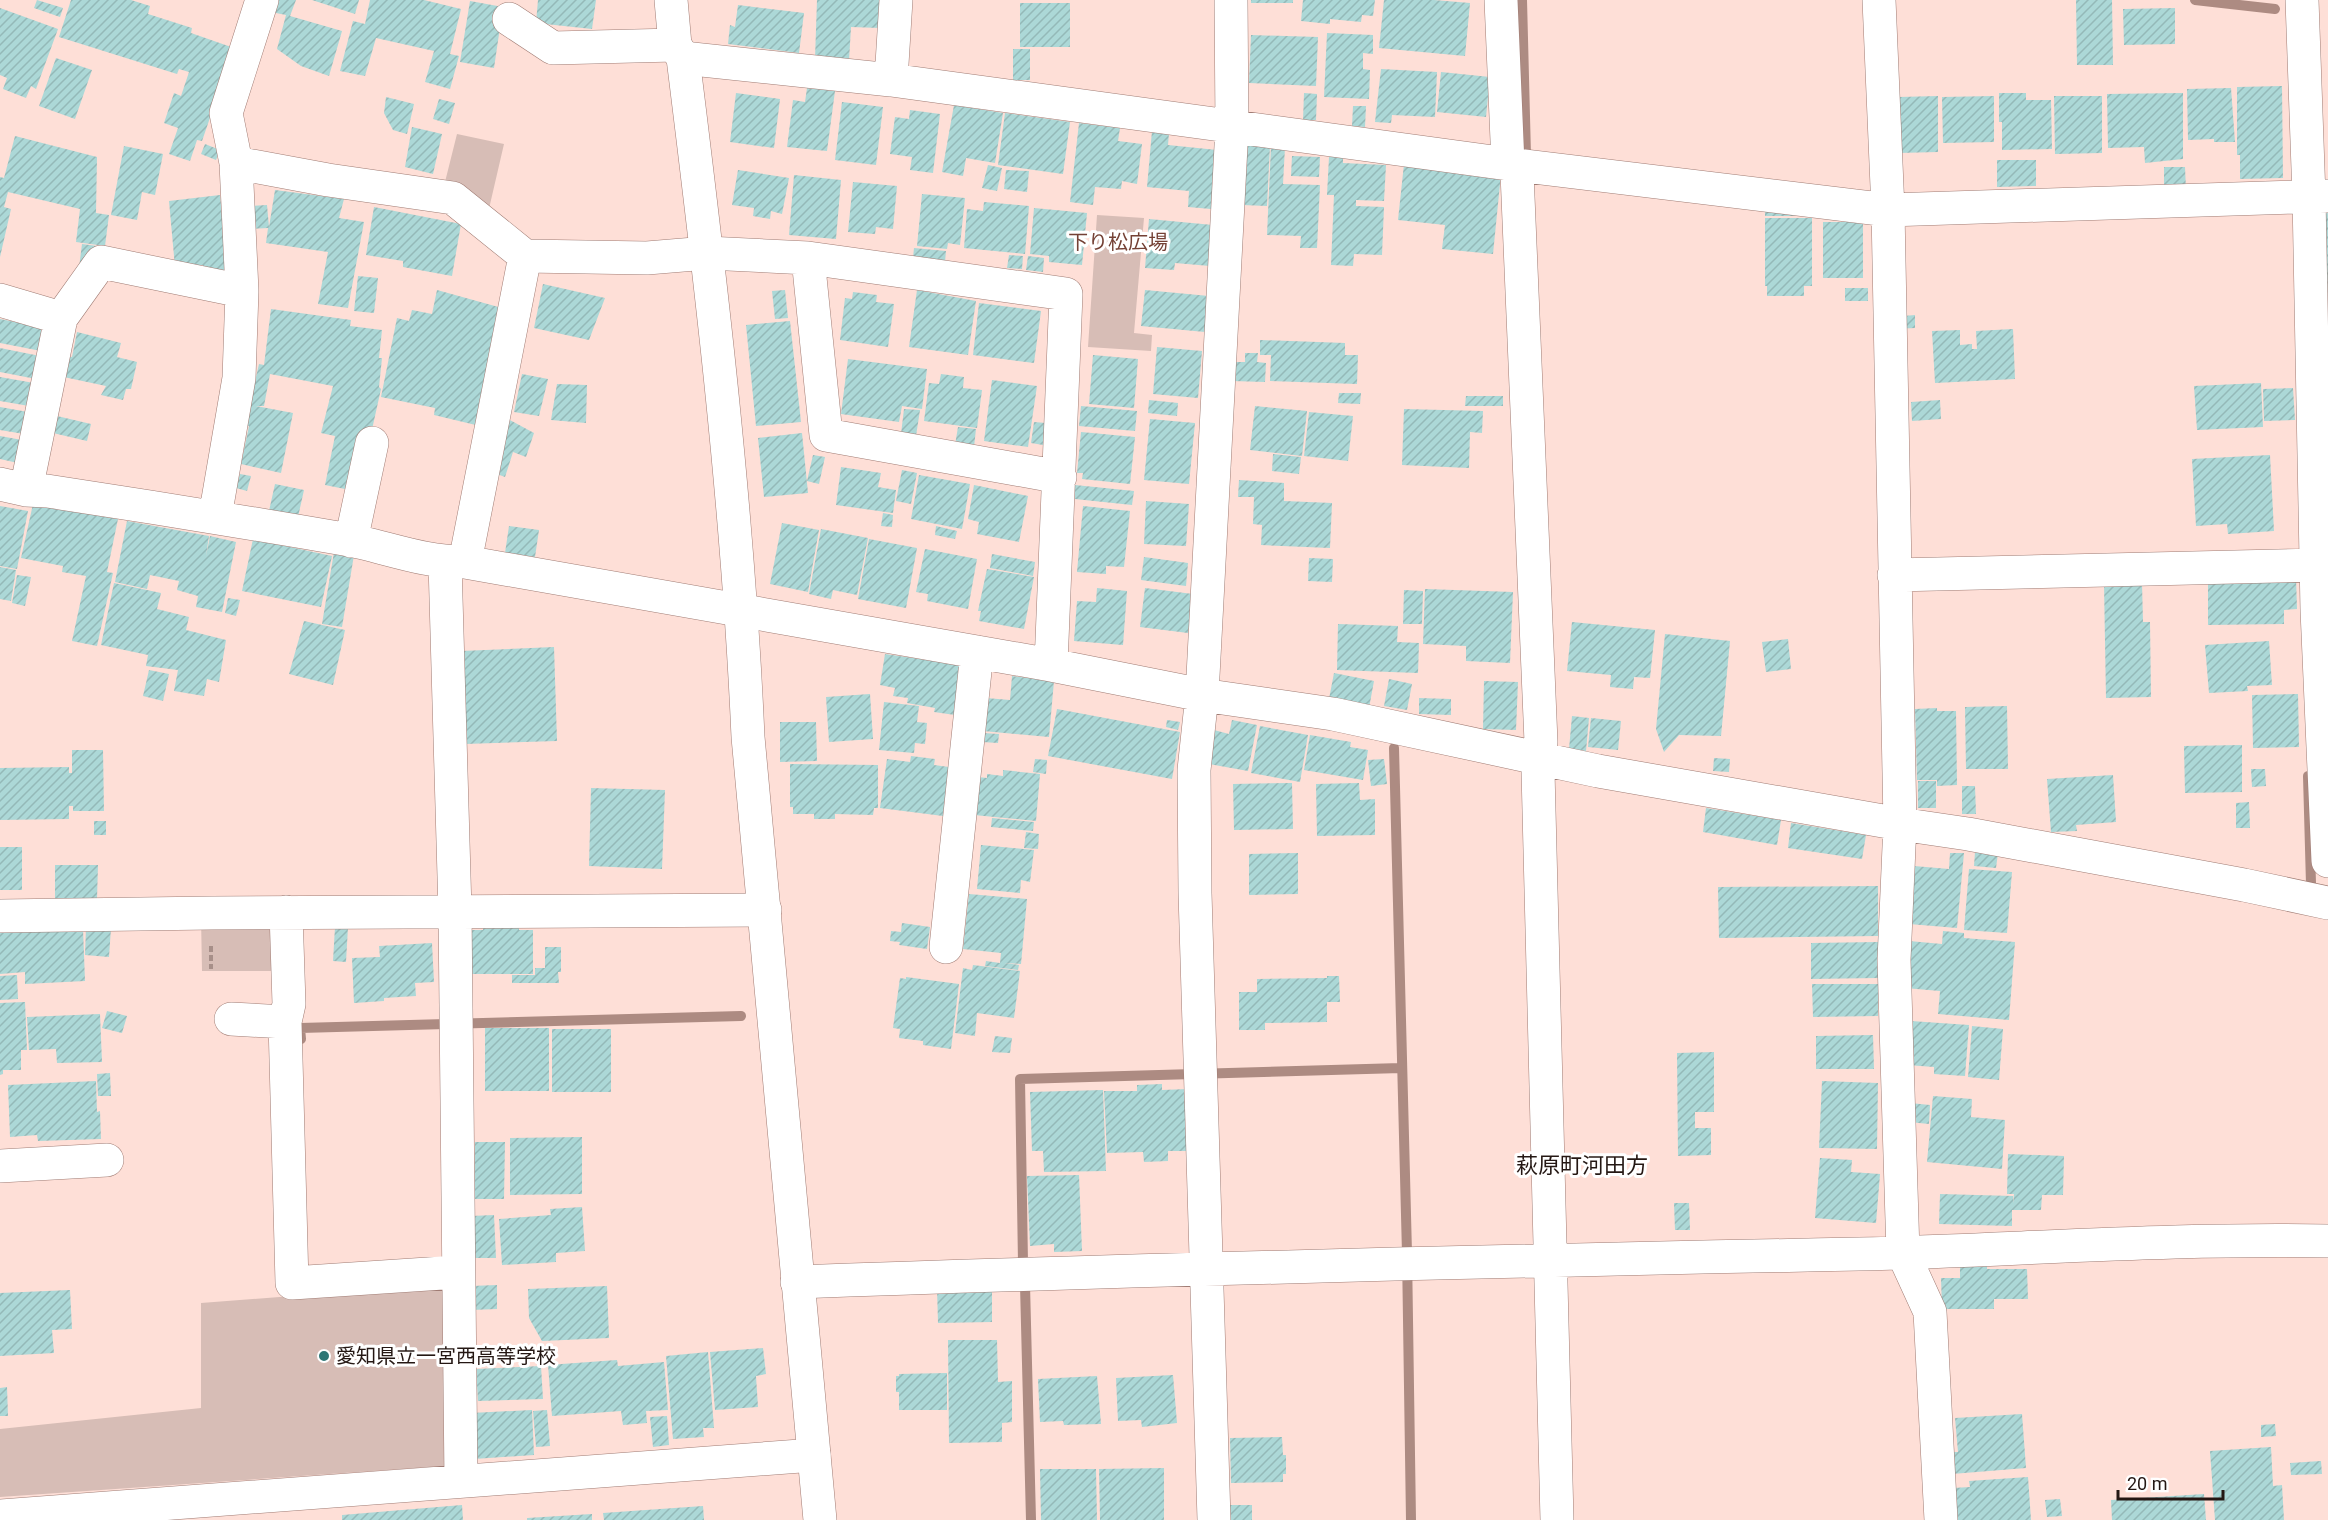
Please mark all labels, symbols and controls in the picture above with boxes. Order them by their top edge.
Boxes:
park label: 下り松広場 [1068,230,1168,254]
district label: 萩原町河田方 [1516,1153,1648,1178]
place label: 愛知県立一宮西高等学校 [336,1344,556,1368]
marker: 愛知県立一宮西高等学校 [317,1349,331,1363]
scale bar [2118,1463,2223,1501]
text: 20 m [2127,1473,2167,1494]

